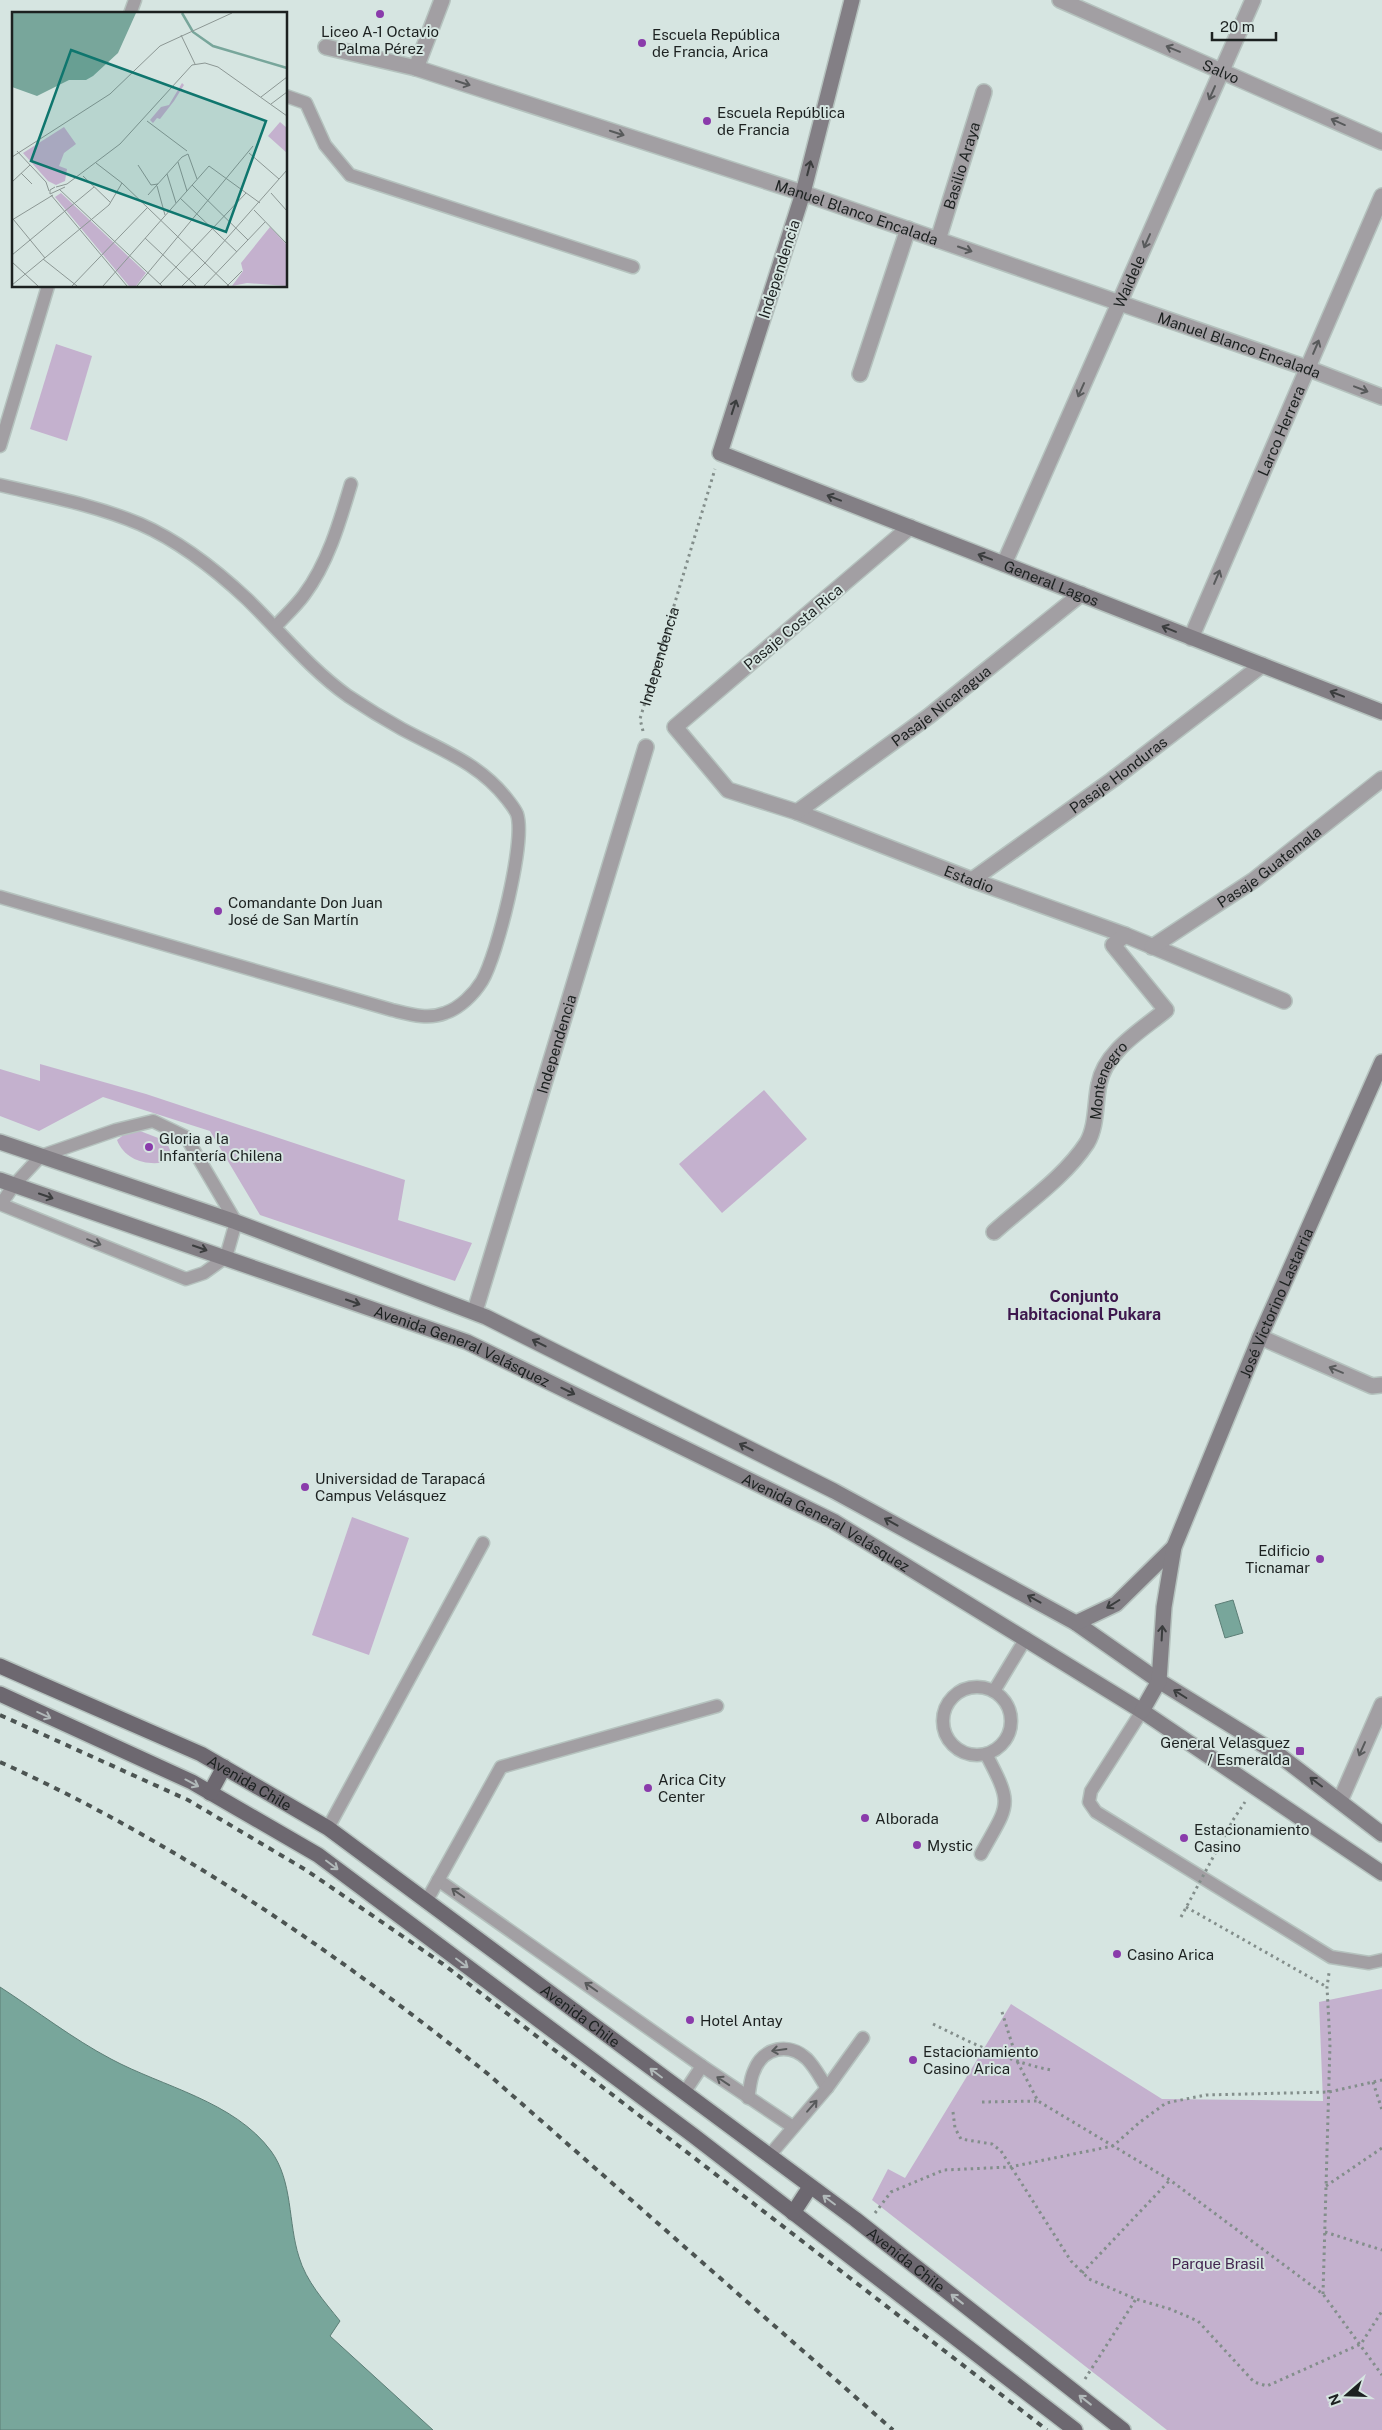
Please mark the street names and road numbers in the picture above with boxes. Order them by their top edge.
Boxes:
street label: Salvo [1200,55,1242,87]
street label: Basilio Araya [940,120,983,211]
street label: Manuel Blanco Encalada [773,176,941,248]
street label: Independencia [755,218,803,320]
street label: Waidele [1110,252,1148,310]
street label: Manuel Blanco Encalada [1156,308,1323,381]
street label: Larco Herrera [1254,383,1308,478]
street label: General Lagos [1002,556,1101,609]
street label: Pasaje Costa Rica [740,581,846,673]
street label: Independencia [636,605,682,708]
street label: Pasaje Nicaragua [888,662,994,749]
street label: Pasaje Honduras [1066,733,1170,816]
street label: Pasaje Guatemala [1214,822,1324,911]
street label: Estadio [942,862,996,896]
street label: Independencia [533,992,579,1096]
street label: Montenegro [1086,1037,1130,1121]
street label: José Victorino Lastarria [1236,1225,1316,1380]
street label: Avenida General Velásquez [372,1302,553,1390]
street label: Avenida General Velásquez [739,1469,913,1575]
street label: Avenida Chile [205,1751,295,1814]
street label: Avenida Chile [538,1980,624,2050]
street label: Avenida Chile [864,2224,949,2295]

